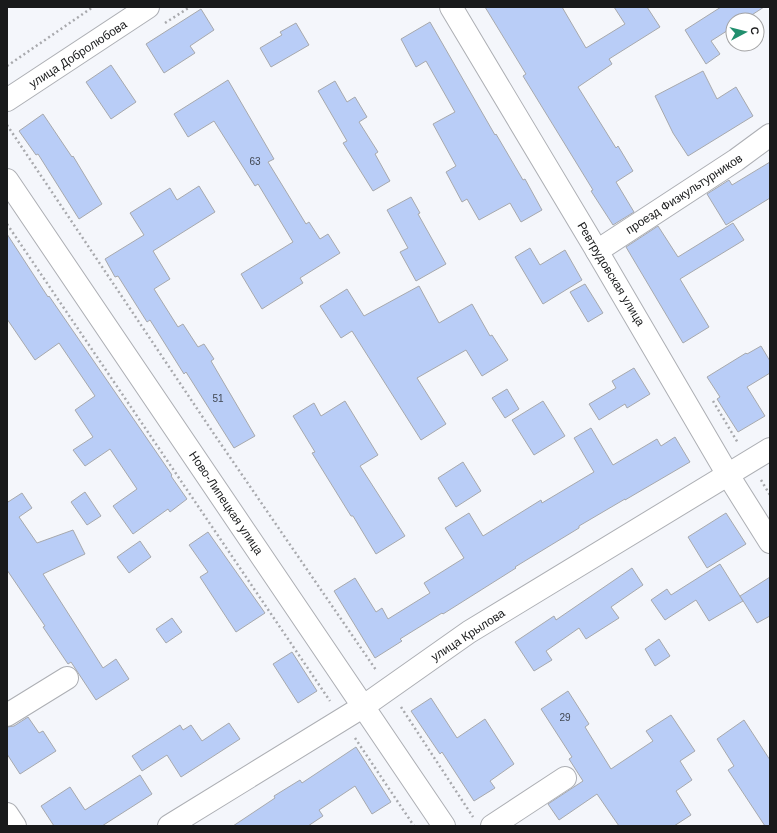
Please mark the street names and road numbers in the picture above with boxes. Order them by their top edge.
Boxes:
street label: улица Добролюбова [27,17,130,91]
street label: проезд Физкультурников [623,151,745,237]
street label: Ревтрудовская улица [574,219,648,329]
street label: Ново-Липецкая улица [186,449,266,558]
street label: улица Крылова [428,606,508,664]

